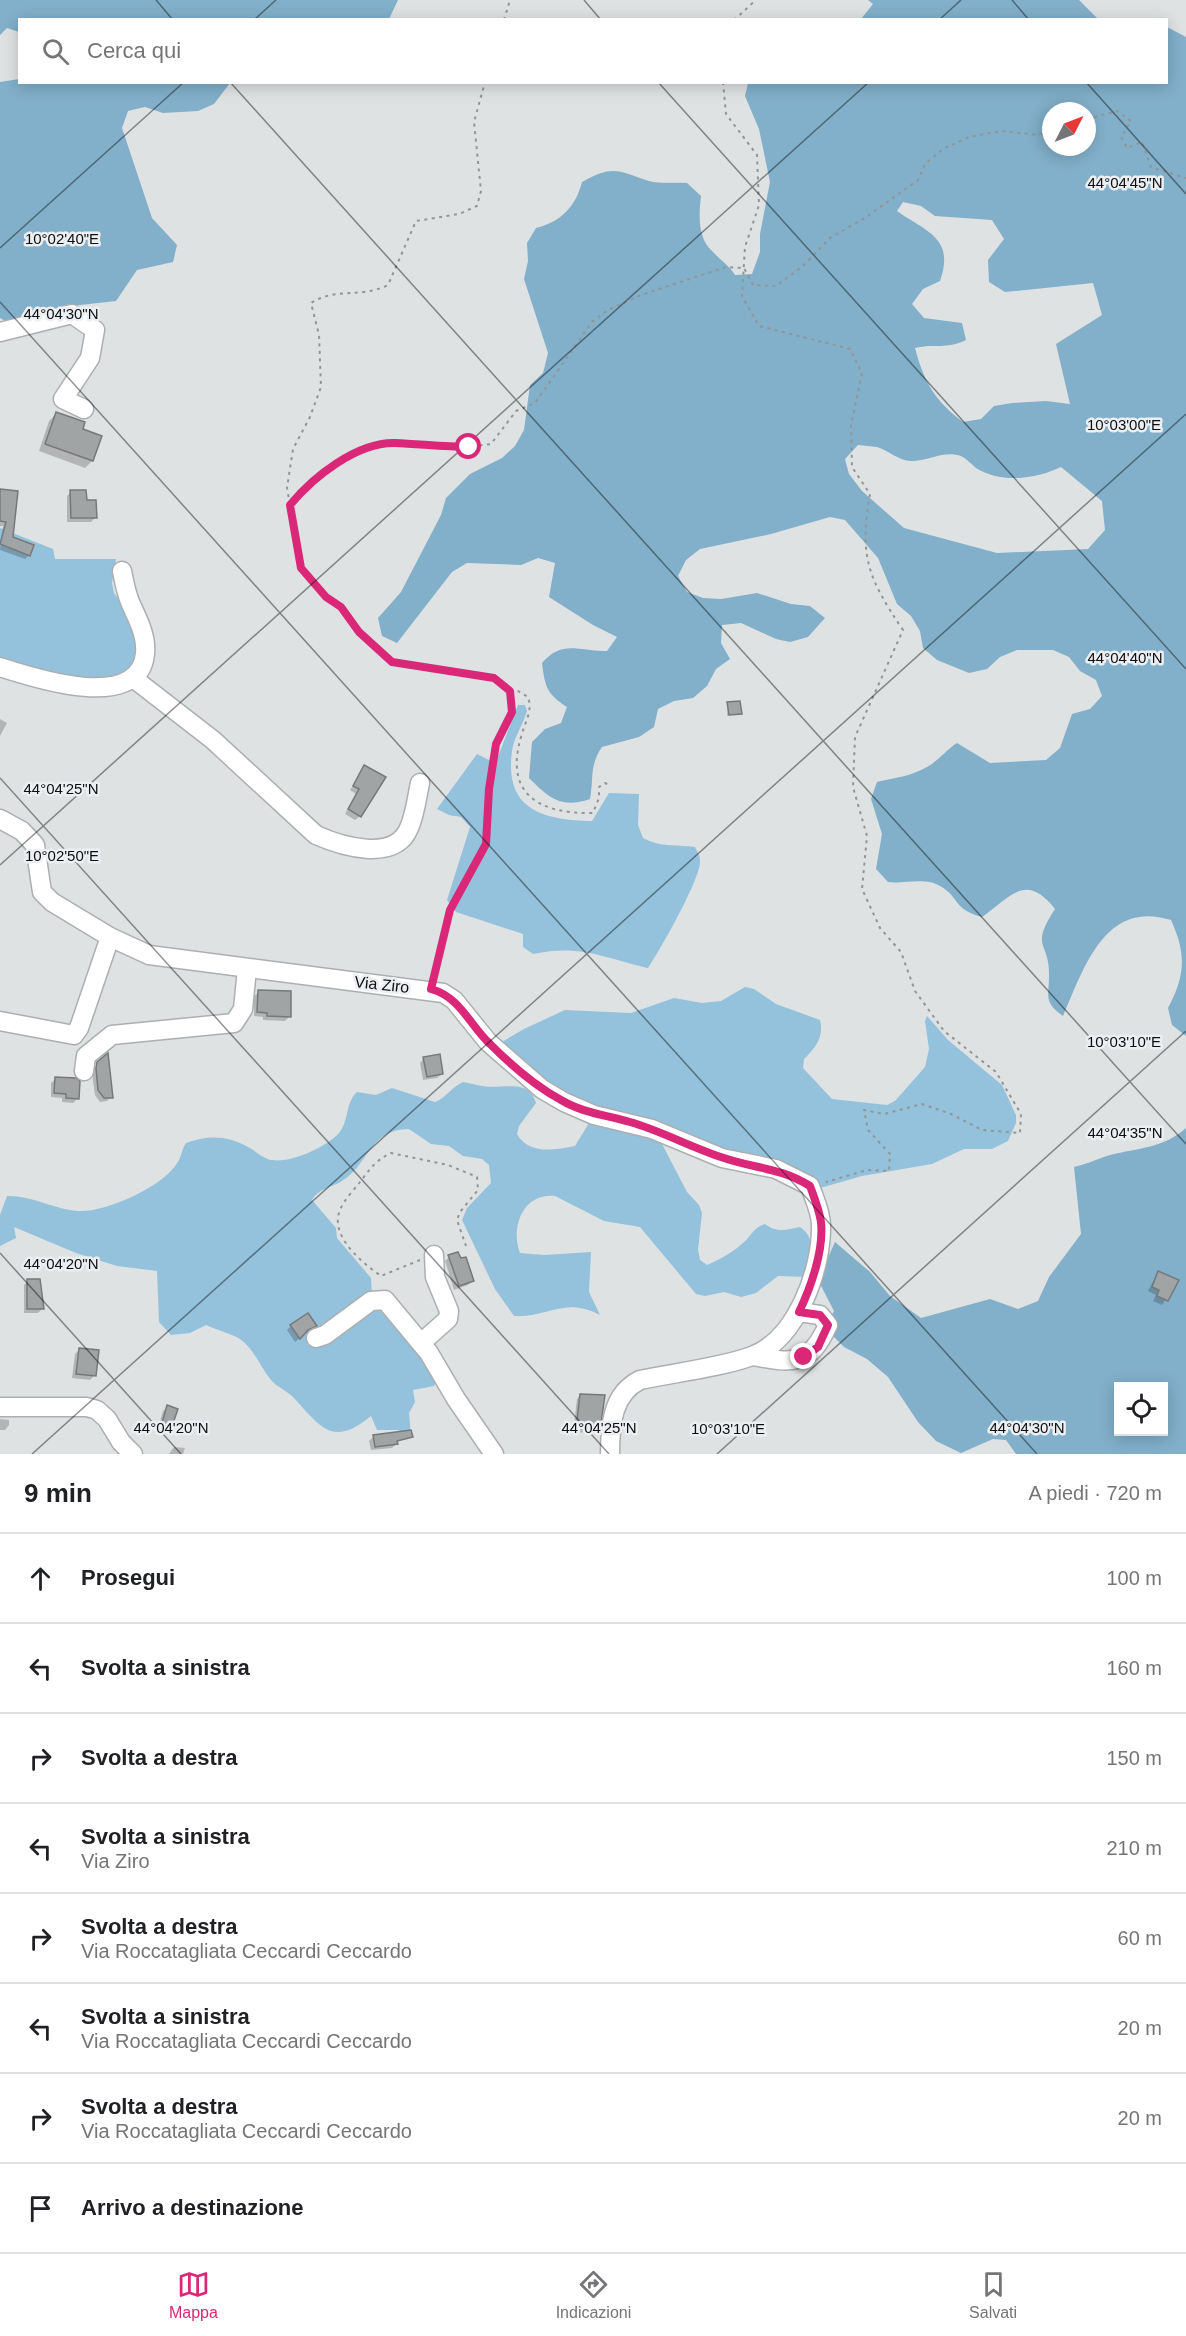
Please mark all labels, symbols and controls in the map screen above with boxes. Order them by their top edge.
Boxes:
search box [18,18,1168,84]
icon: search [39,35,72,68]
text: Cerca qui [87,38,181,63]
north arrow [1042,102,1096,156]
text: 44°04'45"N [1087,174,1163,191]
text: 10°02'40"E [25,230,99,247]
text: 44°04'30"N [23,305,99,322]
text: 10°03'00"E [1087,416,1161,433]
route start [455,433,481,459]
text: 44°04'40"N [1087,649,1163,666]
text: 44°04'25"N [23,780,99,797]
text: 10°02'50"E [25,847,99,864]
street label: Via Ziro [354,973,410,996]
text: 10°03'10"E [1087,1033,1161,1050]
text: 44°04'35"N [1087,1124,1163,1141]
text: 44°04'20"N [23,1255,99,1272]
route end [790,1343,816,1369]
map controls [1114,1382,1168,1436]
button: locate [1114,1382,1168,1436]
text: 44°04'20"N [133,1419,209,1436]
text: 44°04'25"N [561,1419,637,1436]
text: 44°04'30"N [989,1419,1065,1436]
text: 10°03'10"E [691,1420,765,1437]
text: 9 min [24,1478,92,1508]
text: A piedi · 720 m [1029,1482,1162,1504]
icon: ahead [24,1562,57,1595]
text: Prosegui [81,1565,175,1590]
text: 100 m [1106,1567,1162,1589]
icon: left [24,1652,57,1685]
text: Svolta a sinistra [81,1655,250,1680]
text: 160 m [1106,1657,1162,1679]
icon: right [24,1742,57,1775]
text: Svolta a destra [81,1745,238,1770]
text: 150 m [1106,1747,1162,1769]
text: Svolta a sinistra [81,1824,250,1849]
icon: left [24,1832,57,1865]
text: 210 m [1106,1837,1162,1859]
text: Via Ziro [81,1850,150,1872]
text: Svolta a destra [81,1914,238,1939]
icon: right [24,1922,57,1955]
text: 60 m [1118,1927,1162,1949]
text: Via Roccatagliata Ceccardi Ceccardo [81,1940,412,1962]
text: Svolta a sinistra [81,2004,250,2029]
icon: left [24,2012,57,2045]
text: 20 m [1118,2017,1162,2039]
text: Via Roccatagliata Ceccardi Ceccardo [81,2030,412,2052]
text: Svolta a destra [81,2094,238,2119]
icon: right [24,2102,57,2135]
text: 20 m [1118,2107,1162,2129]
text: Via Roccatagliata Ceccardi Ceccardo [81,2120,412,2142]
icon: arrive [24,2192,57,2225]
text: Arrivo a destinazione [81,2195,304,2220]
tab: Mappa [169,2268,218,2322]
tab: Indicazioni [556,2268,631,2322]
tab: Salvati [969,2268,1017,2322]

